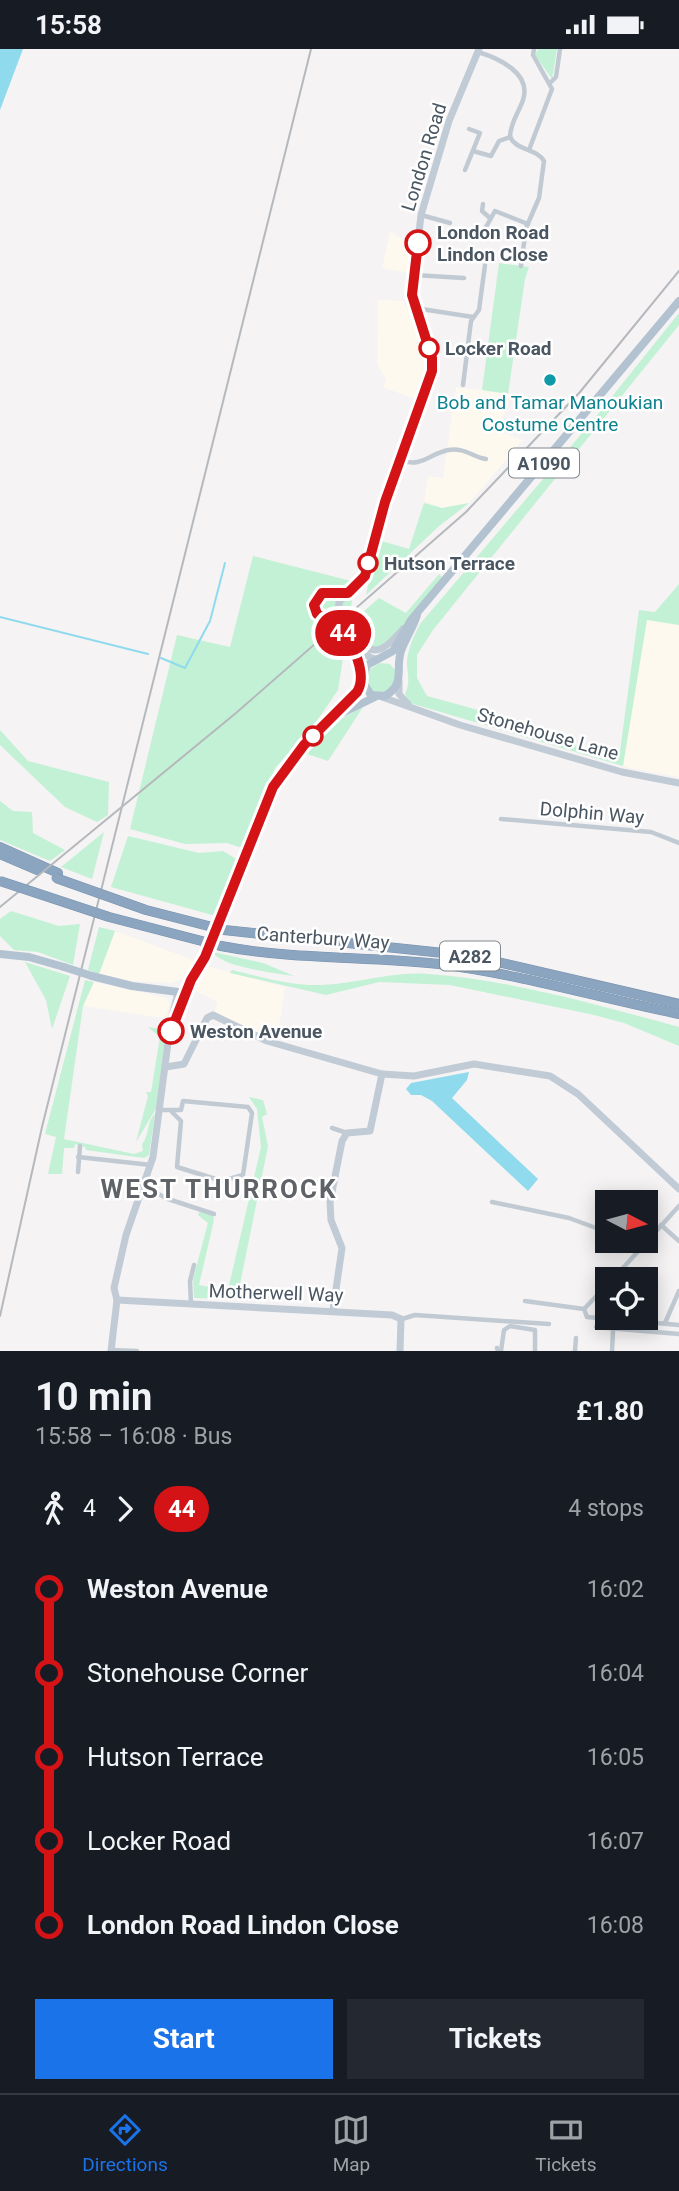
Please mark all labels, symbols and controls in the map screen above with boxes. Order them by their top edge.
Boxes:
text: 15:58 [35,10,102,40]
street label: London Road [397,100,451,214]
place label: London Road Lindon Close [437,221,549,266]
marker: London Road Lindon Close [405,230,431,256]
place label: Locker Road [445,337,552,360]
marker: Locker Road [419,338,439,358]
marker: Bob and Tamar Manoukian Costume Centre [542,372,558,388]
place label: Bob and Tamar Manoukian Costume Centre [437,391,663,436]
road number: A1090 [509,449,579,477]
place label: Hutson Terrace [384,552,515,575]
marker: Hutson Terrace [358,553,378,573]
line badge: 44 [312,610,374,656]
text: 44 [329,619,357,647]
street label: Stonehouse Lane [475,703,621,765]
unlabelled marker [303,726,323,746]
street label: Dolphin Way [539,797,645,829]
street label: Canterbury Way [256,922,390,954]
road number: A282 [440,942,500,971]
marker: Weston Avenue [158,1018,184,1044]
place label: Weston Avenue [190,1020,322,1043]
district label: WEST THURROCK [101,1174,337,1204]
north arrow [595,1190,658,1253]
map controls [595,1190,658,1330]
button: locate [595,1267,658,1330]
street label: Motherwell Way [208,1279,344,1307]
text: 10 min [35,1375,152,1419]
text: £1.80 [576,1396,644,1426]
text: 15:58 – 16:08 · Bus [35,1423,232,1450]
icon: walk [35,1490,73,1528]
icon: forward [106,1490,144,1528]
text: 4 [83,1495,96,1522]
text: 44 [168,1495,195,1523]
text: 4 stops [568,1495,644,1522]
text: Weston Avenue [87,1574,268,1604]
text: 16:02 [587,1576,644,1603]
text: Stonehouse Corner [87,1658,308,1688]
text: 16:04 [587,1660,644,1687]
text: Hutson Terrace [87,1742,264,1772]
text: 16:05 [587,1744,644,1771]
text: Locker Road [87,1826,231,1856]
text: 16:07 [587,1828,644,1855]
text: London Road Lindon Close [87,1910,399,1940]
text: 16:08 [587,1912,644,1939]
button: Start [35,1999,333,2079]
button: Tickets [347,1999,644,2079]
tab: Directions [82,2111,168,2176]
tab: Map [332,2111,370,2176]
tab: Tickets [535,2111,597,2176]

